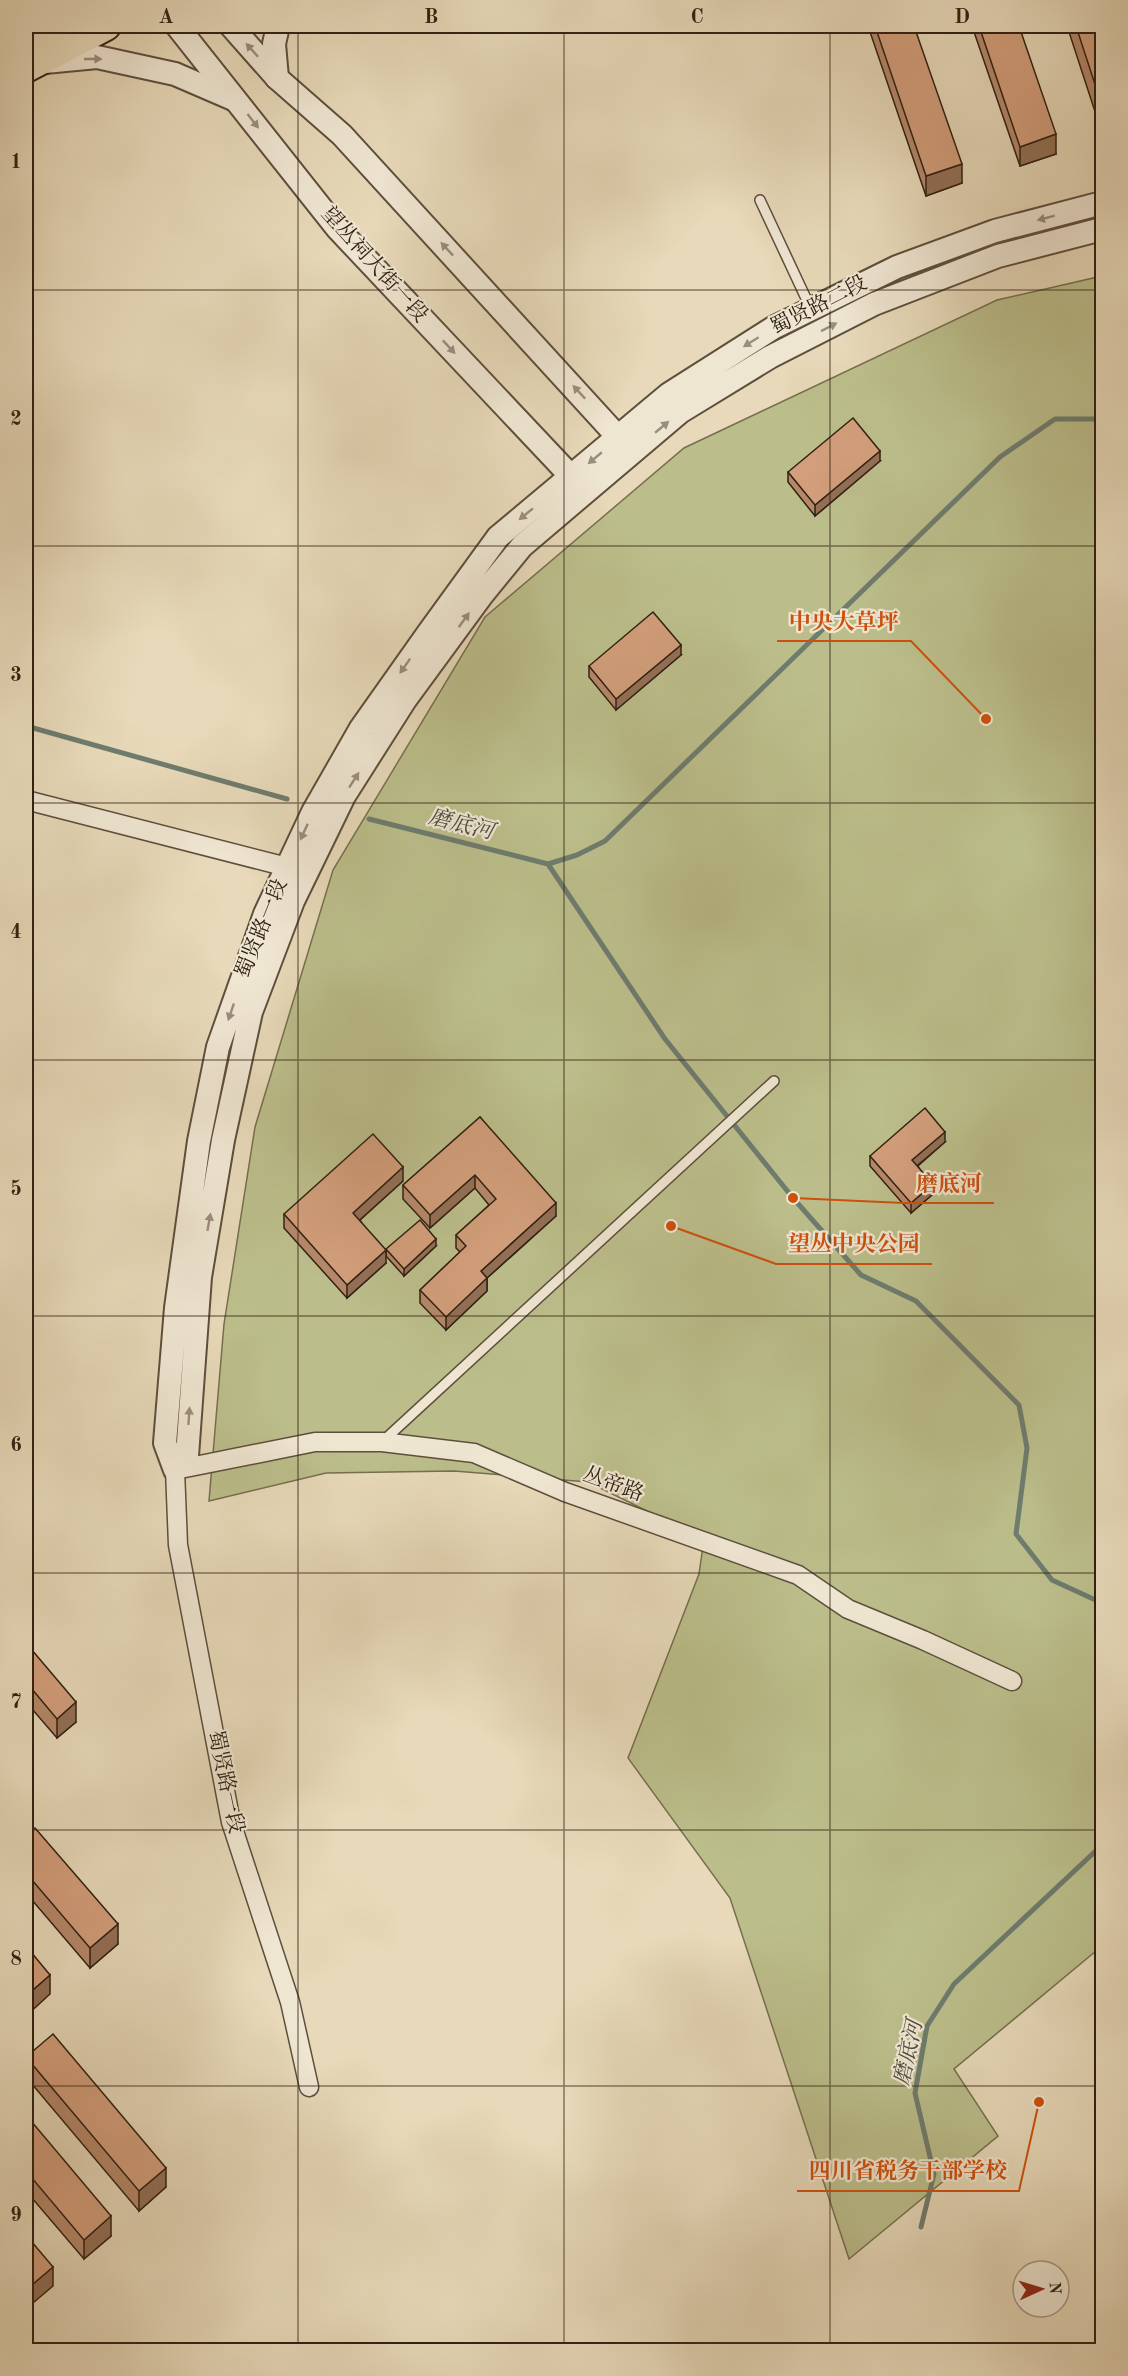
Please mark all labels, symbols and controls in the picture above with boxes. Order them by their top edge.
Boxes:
text: A [158,8,174,28]
text: B [424,8,438,28]
text: C [690,8,704,28]
text: D [954,8,970,28]
one-way arrow [245,42,259,57]
one-way arrow [83,54,102,63]
one-way arrow [246,113,259,129]
text: 1 [10,153,22,173]
street label: 望丛祠大街一段 [317,202,432,327]
one-way arrow [1037,214,1055,223]
one-way arrow [441,242,454,257]
street label: 蜀贤路二段 [767,271,871,339]
one-way arrow [820,323,837,332]
one-way arrow [743,336,759,347]
one-way arrow [442,339,455,354]
one-way arrow [572,385,586,400]
text: 2 [10,410,22,430]
one-way arrow [654,421,669,434]
one-way arrow [587,451,603,464]
one-way arrow [519,508,534,520]
callout: 中央大草坪 [777,601,911,641]
text: 中央大草坪 [789,610,899,634]
one-way arrow [457,612,469,627]
one-way arrow [399,657,411,673]
text: 3 [10,666,22,686]
one-way arrow [348,772,359,789]
water label: 磨底河 [426,804,500,845]
one-way arrow [300,823,310,841]
street label: 蜀贤路一段 [231,876,291,982]
text: 4 [10,923,22,943]
one-way arrow [225,1003,235,1021]
callout: 磨底河 [904,1163,994,1203]
text: 磨底河 [916,1171,982,1196]
text: 5 [10,1179,22,1200]
one-way arrow [205,1212,214,1231]
callout: 望丛中央公园 [776,1224,932,1264]
text: 望丛中央公园 [788,1232,920,1256]
one-way arrow [185,1406,194,1425]
text: 6 [10,1436,22,1456]
street label: 丛帝路 [580,1462,647,1506]
text: 7 [10,1693,22,1713]
street label: 蜀贤路一段 [204,1728,248,1836]
text: 8 [10,1950,22,1970]
water label: 磨底河 [889,2014,927,2088]
callout: 四川省税务干部学校 [797,2151,1019,2191]
text: 四川省税务干部学校 [809,2159,1007,2183]
text: 9 [10,2206,22,2226]
north arrow [1011,2259,1071,2319]
text: N [1046,2281,1062,2296]

